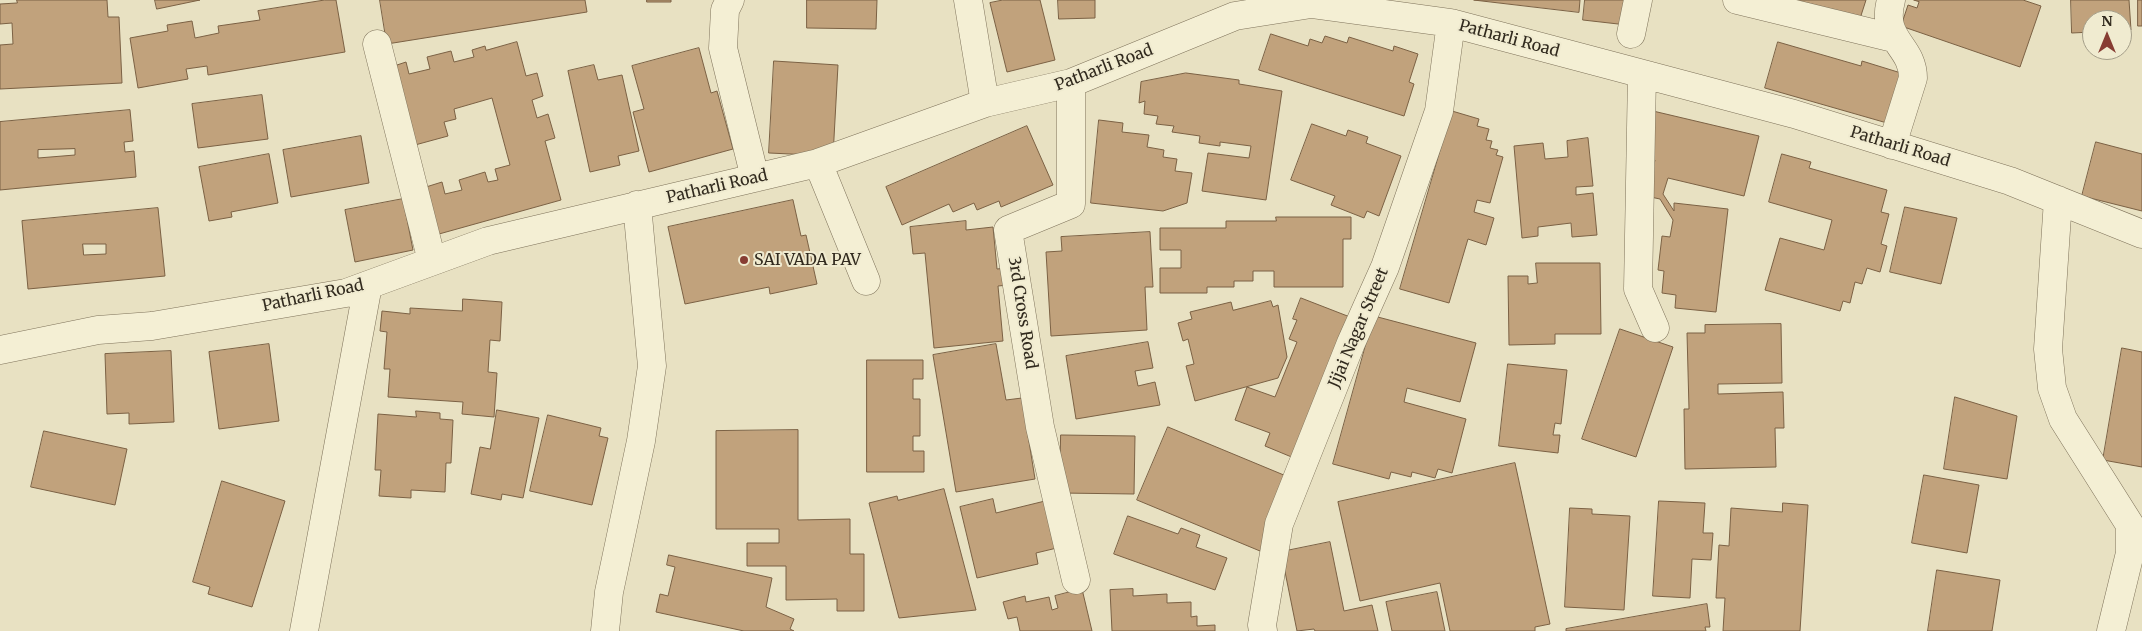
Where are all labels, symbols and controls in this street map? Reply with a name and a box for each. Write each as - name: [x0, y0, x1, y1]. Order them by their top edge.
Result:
- north arrow: [2082, 10, 2132, 60]
- text: N: [2101, 12, 2113, 30]
- street label: Patharli Road: [1457, 16, 1561, 62]
- street label: Patharli Road: [1052, 41, 1156, 95]
- street label: Patharli Road: [1848, 123, 1952, 171]
- street label: Patharli Road: [664, 166, 770, 208]
- place label: SAI VADA PAV: [754, 250, 861, 270]
- marker: SAI VADA PAV: [738, 254, 750, 266]
- street label: 3rd Cross Road: [1004, 255, 1040, 371]
- street label: Jijai Nagar Street: [1325, 265, 1393, 391]
- street label: Patharli Road: [260, 276, 366, 316]

